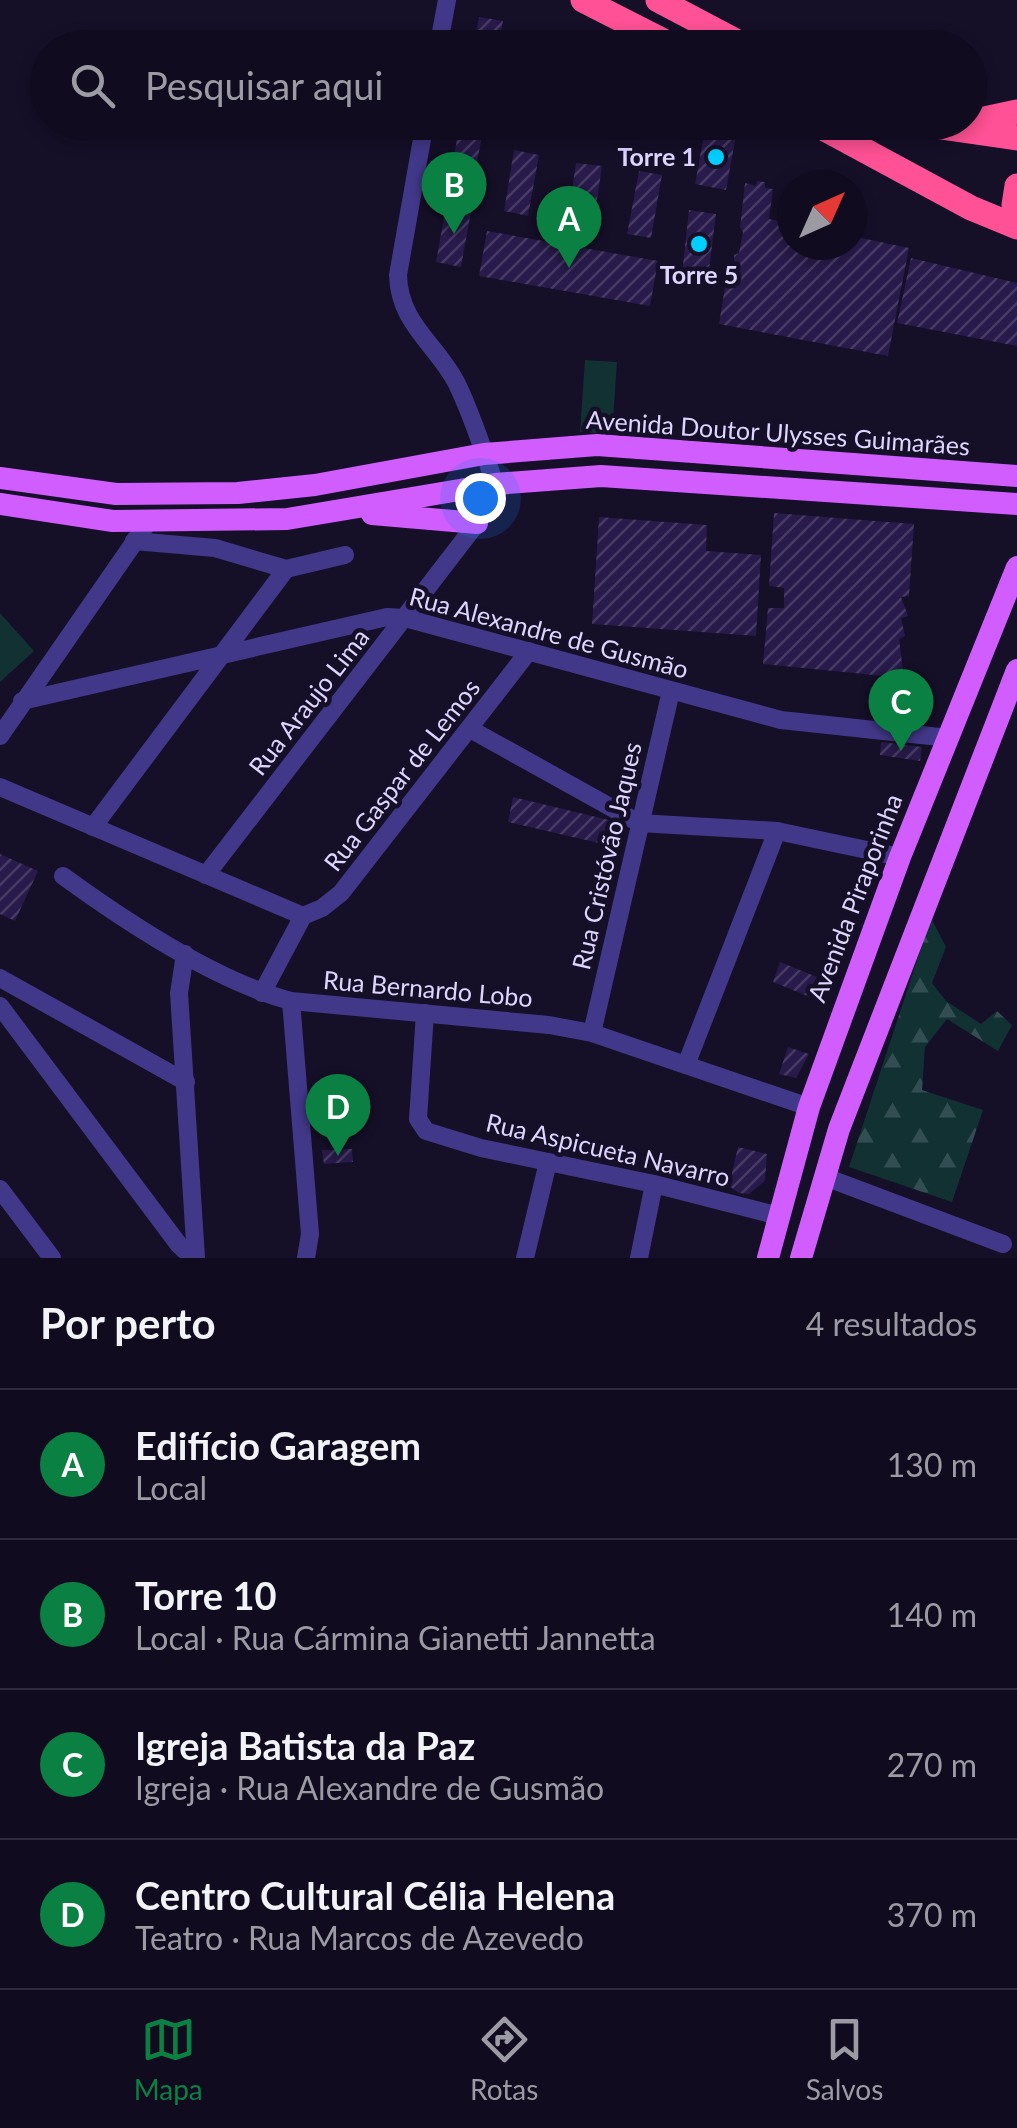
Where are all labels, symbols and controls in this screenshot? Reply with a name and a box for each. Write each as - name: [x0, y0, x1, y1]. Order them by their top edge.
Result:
- search box: [30, 30, 987, 140]
- icon: search: [65, 58, 120, 113]
- text: Pesquisar aqui: [145, 62, 384, 108]
- place label: Torre 1: [617, 141, 696, 171]
- marker: Torre 1: [705, 146, 727, 168]
- pin: B: [422, 152, 486, 234]
- north arrow: [777, 170, 867, 260]
- pin: A: [536, 186, 602, 268]
- marker: Torre 5: [688, 233, 710, 255]
- place label: Torre 5: [660, 259, 738, 289]
- street label: Avenida Doutor Ulysses Guimarães: [585, 404, 971, 460]
- your location: [455, 473, 506, 524]
- street label: Rua Alexandre de Gusmão: [407, 580, 692, 684]
- street label: Rua Araujo Lima: [242, 622, 375, 781]
- pin: C: [868, 668, 934, 751]
- street label: Rua Gaspar de Lemos: [317, 673, 485, 876]
- street label: Rua Cristóvão Jaques: [565, 739, 647, 972]
- street label: Avenida Piraporinha: [801, 789, 908, 1006]
- street label: Rua Bernardo Lobo: [322, 964, 534, 1012]
- pin: D: [306, 1074, 370, 1156]
- street label: Rua Aspicueta Navarro: [483, 1106, 733, 1192]
- text: Por perto: [40, 1298, 216, 1348]
- text: 4 resultados: [806, 1304, 977, 1343]
- text: Edifício Garagem: [135, 1422, 421, 1468]
- text: A: [61, 1445, 84, 1484]
- text: 130 m: [887, 1445, 977, 1484]
- text: Local: [135, 1468, 207, 1507]
- text: Torre 10: [135, 1572, 276, 1618]
- text: B: [62, 1595, 83, 1634]
- text: 140 m: [887, 1595, 977, 1634]
- text: Local · Rua Cármina Gianetti Jannetta: [135, 1618, 656, 1657]
- text: Igreja Batista da Paz: [135, 1722, 475, 1768]
- text: C: [62, 1745, 83, 1784]
- text: 270 m: [887, 1745, 977, 1784]
- text: Igreja · Rua Alexandre de Gusmão: [135, 1768, 604, 1807]
- text: Centro Cultural Célia Helena: [135, 1872, 615, 1918]
- text: D: [60, 1895, 85, 1934]
- text: 370 m: [887, 1895, 977, 1934]
- text: Teatro · Rua Marcos de Azevedo: [135, 1918, 584, 1957]
- tab: Mapa: [134, 2012, 203, 2106]
- tab: Rotas: [470, 2012, 538, 2106]
- tab: Salvos: [806, 2012, 883, 2106]

